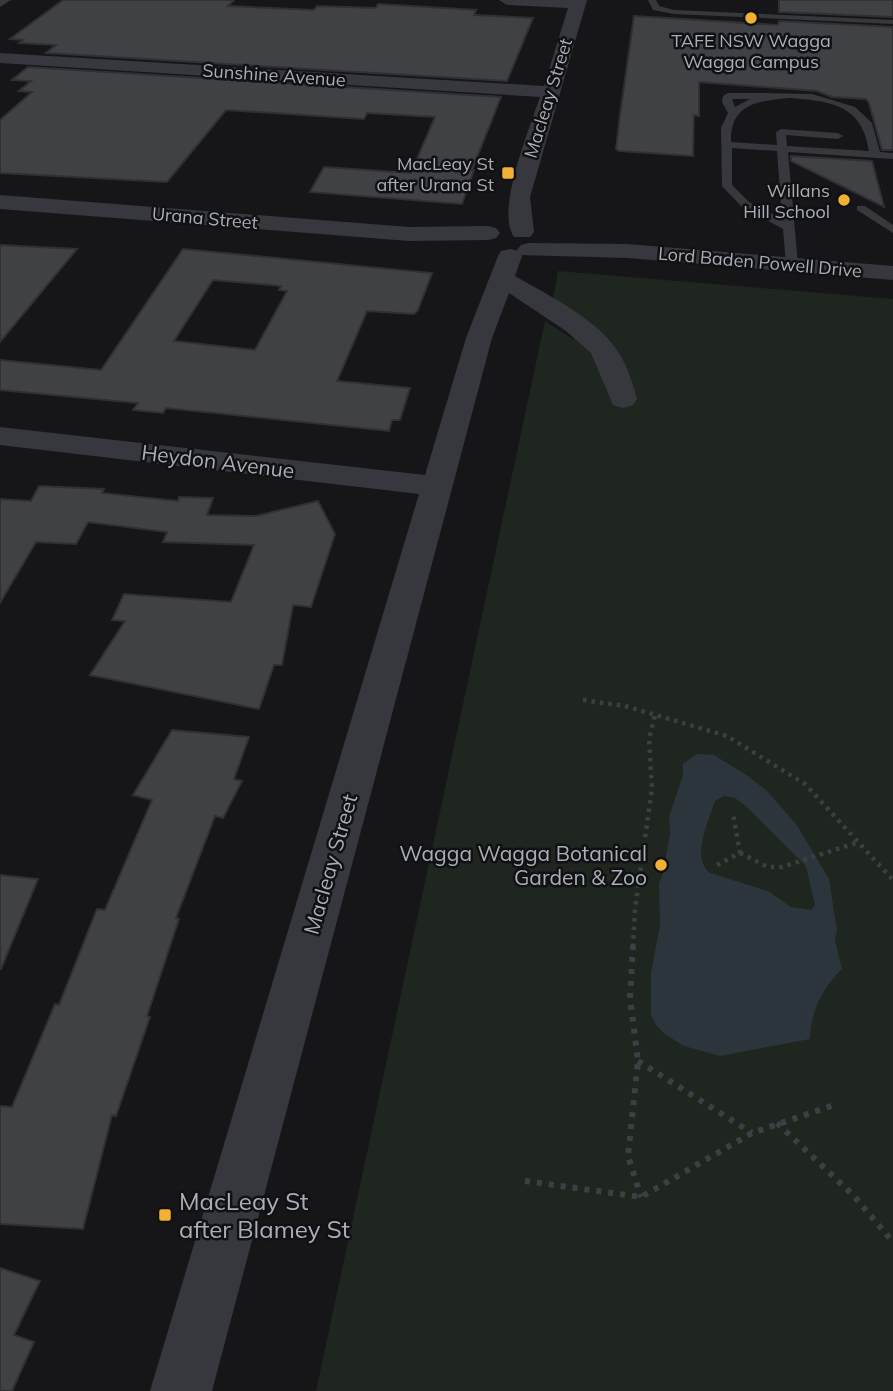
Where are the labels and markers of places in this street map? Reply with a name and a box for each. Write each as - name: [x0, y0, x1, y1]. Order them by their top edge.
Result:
- marker: TAFE NSW Wagga Wagga Campus: [743, 10, 759, 26]
- place label: TAFE NSW Wagga Wagga Campus: [671, 29, 831, 73]
- place label: MacLeay St after Urana St: [376, 152, 494, 196]
- marker: MacLeay St after Urana St: [500, 165, 516, 181]
- place label: Willans Hill School: [743, 179, 830, 223]
- marker: Willans Hill School: [836, 192, 852, 208]
- place label: Wagga Wagga Botanical Garden & Zoo: [399, 840, 647, 890]
- marker: Wagga Wagga Botanical Garden & Zoo: [653, 857, 669, 873]
- place label: MacLeay St after Blamey St: [179, 1186, 350, 1244]
- marker: MacLeay St after Blamey St: [157, 1207, 173, 1223]

